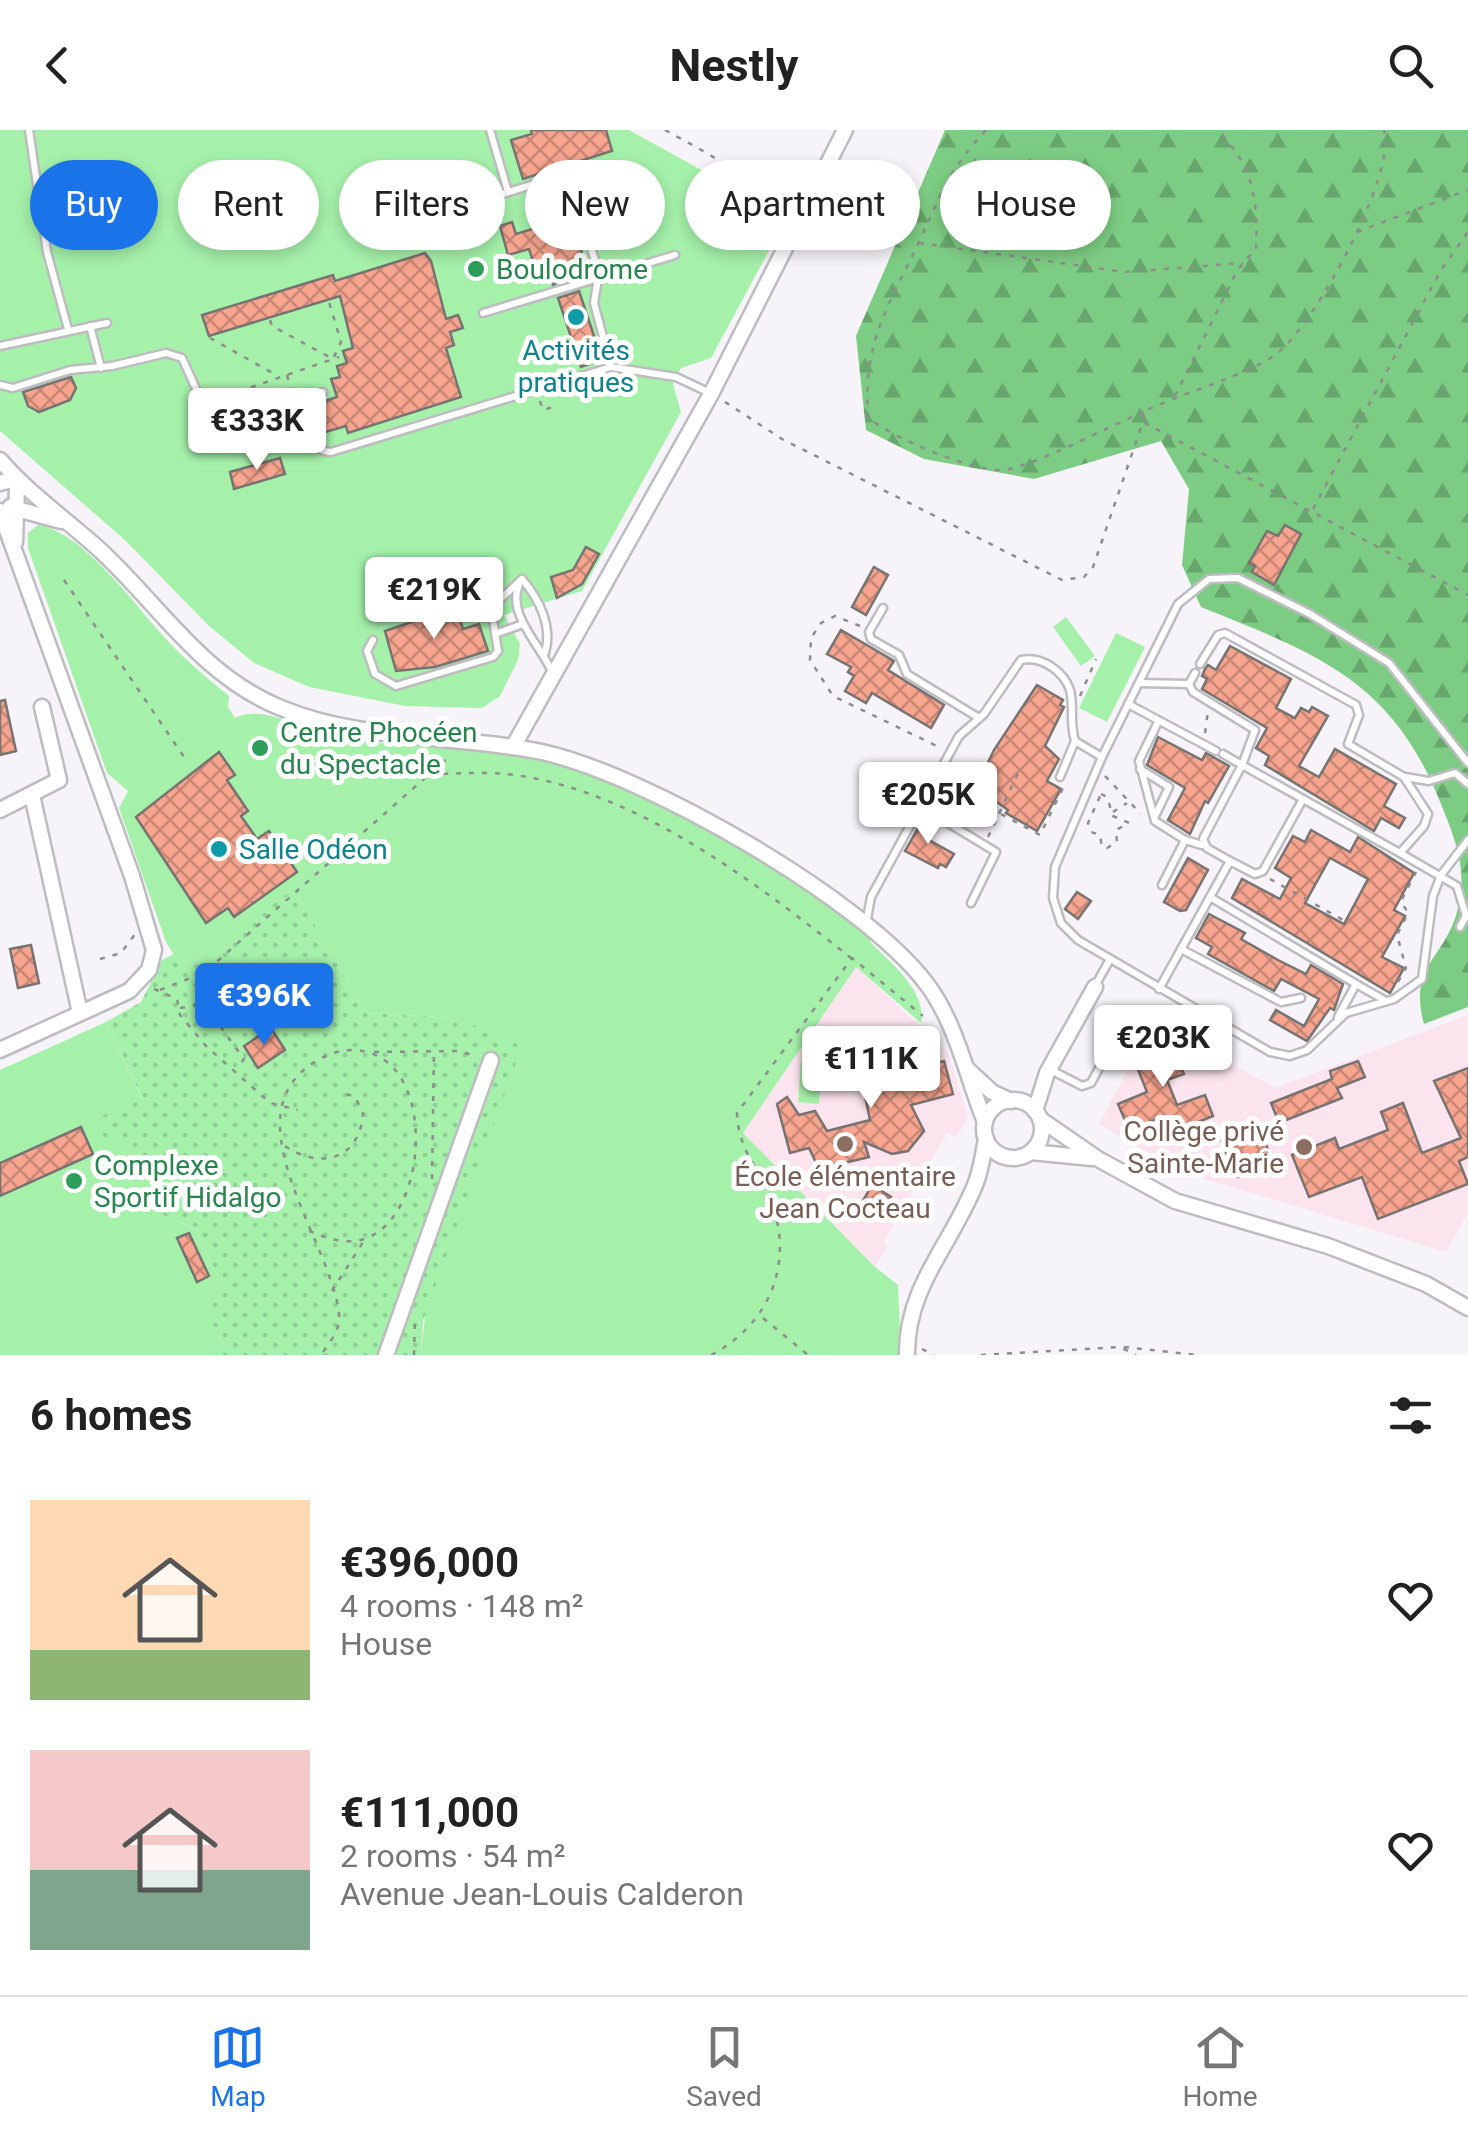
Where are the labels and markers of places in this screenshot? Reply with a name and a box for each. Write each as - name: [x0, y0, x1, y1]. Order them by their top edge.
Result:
- place label: Boulodrome: [496, 253, 648, 286]
- marker: Boulodrome: [465, 258, 487, 280]
- marker: Activités pratiques: [565, 306, 587, 328]
- place label: Activités pratiques: [518, 334, 634, 399]
- pin: €333K: [187, 388, 327, 473]
- pin: €219K: [364, 557, 504, 642]
- place label: Centre Phocéen du Spectacle: [280, 716, 478, 781]
- marker: Centre Phocéen du Spectacle: [249, 737, 271, 759]
- pin: €205K: [858, 762, 998, 847]
- place label: Salle Odéon: [239, 833, 388, 866]
- marker: Salle Odéon: [208, 838, 230, 860]
- pin: €396K: [194, 963, 334, 1048]
- pin: €203K: [1093, 1005, 1233, 1090]
- pin: €111K: [801, 1026, 941, 1111]
- place label: Collège privé Sainte-Marie: [1124, 1115, 1284, 1180]
- marker: École élémentaire Jean Cocteau: [834, 1133, 856, 1155]
- marker: Collège privé Sainte-Marie: [1293, 1136, 1315, 1158]
- place label: Complexe Sportif Hidalgo: [94, 1149, 281, 1214]
- place label: École élémentaire Jean Cocteau: [734, 1160, 956, 1225]
- marker: Complexe Sportif Hidalgo: [63, 1170, 85, 1192]

